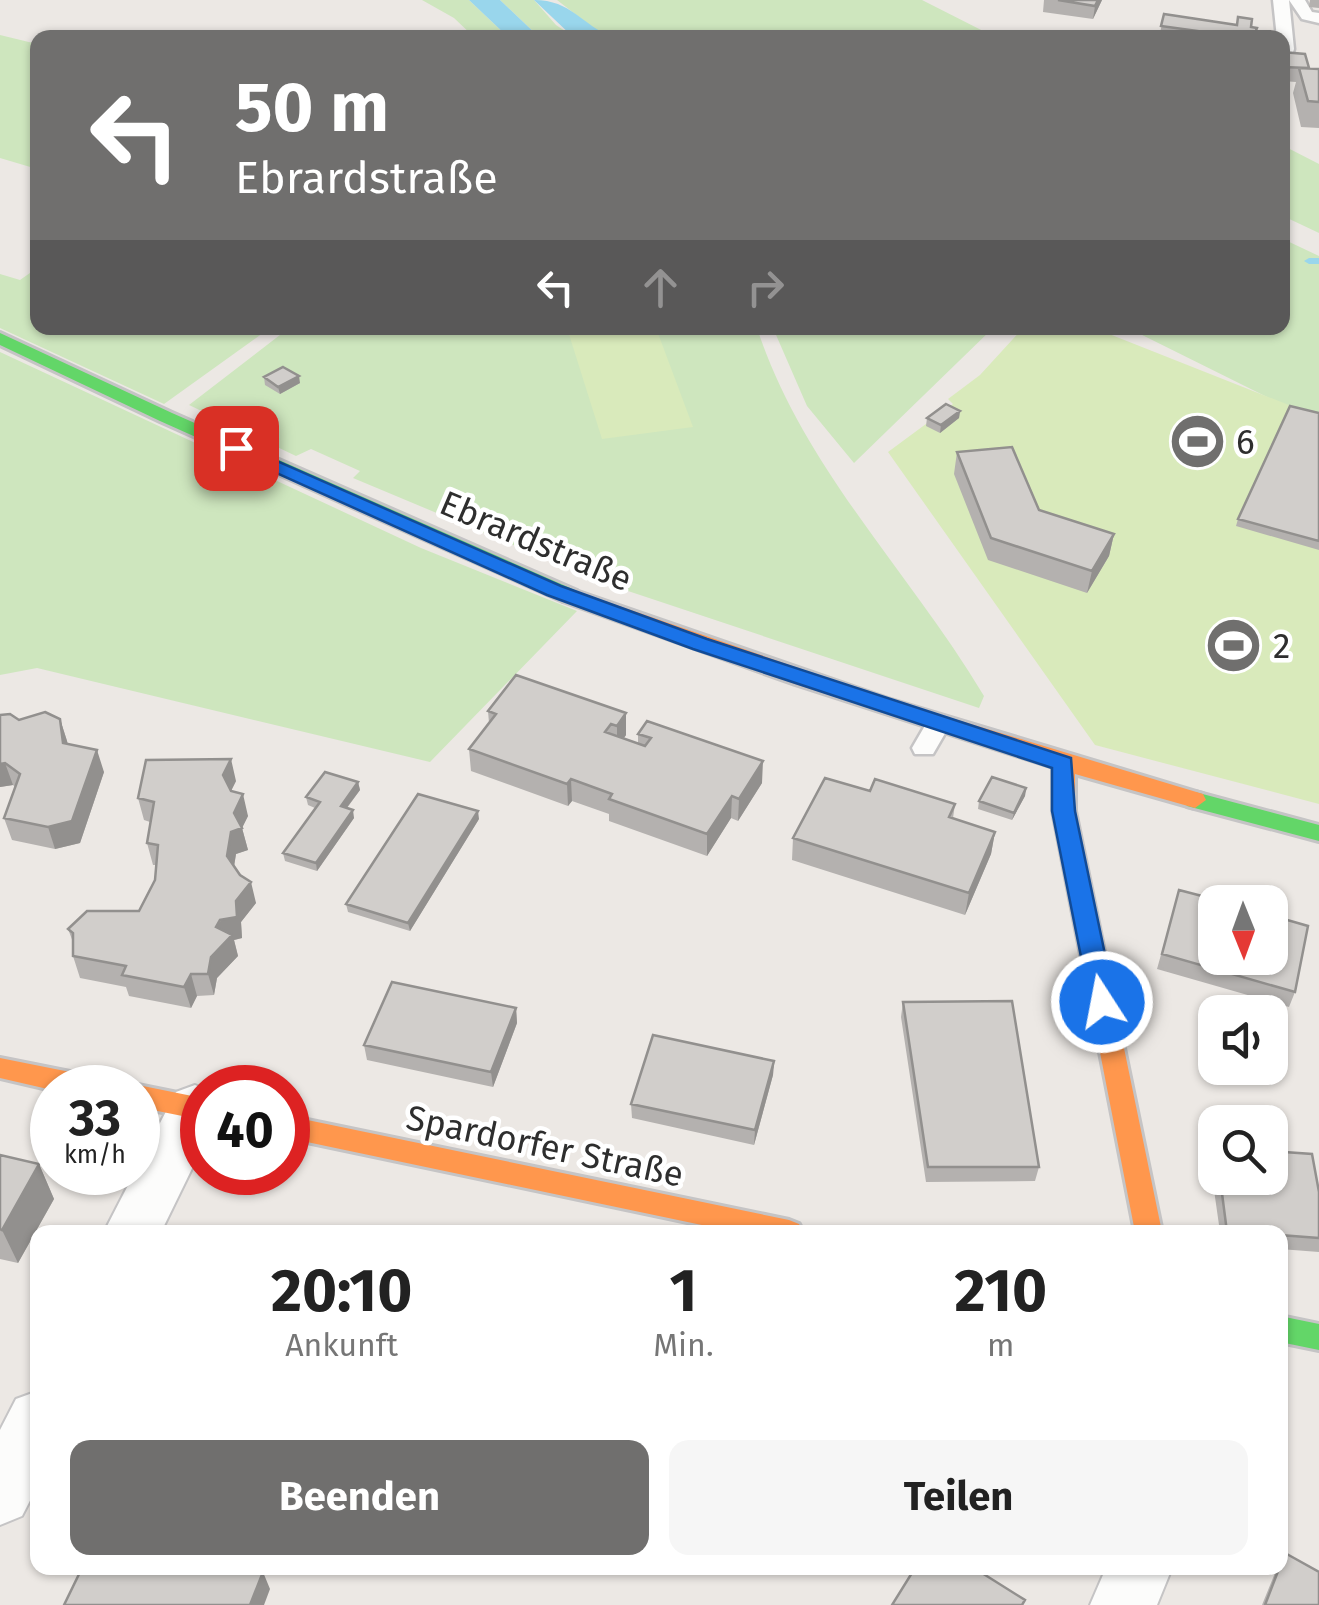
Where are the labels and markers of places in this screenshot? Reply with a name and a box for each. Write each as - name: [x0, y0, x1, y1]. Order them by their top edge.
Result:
- pin: [194, 406, 279, 491]
- sports icon: 6: [1167, 412, 1227, 472]
- place label: 6: [1236, 421, 1255, 463]
- sports icon: 2: [1204, 616, 1264, 676]
- place label: 2: [1273, 625, 1290, 667]

